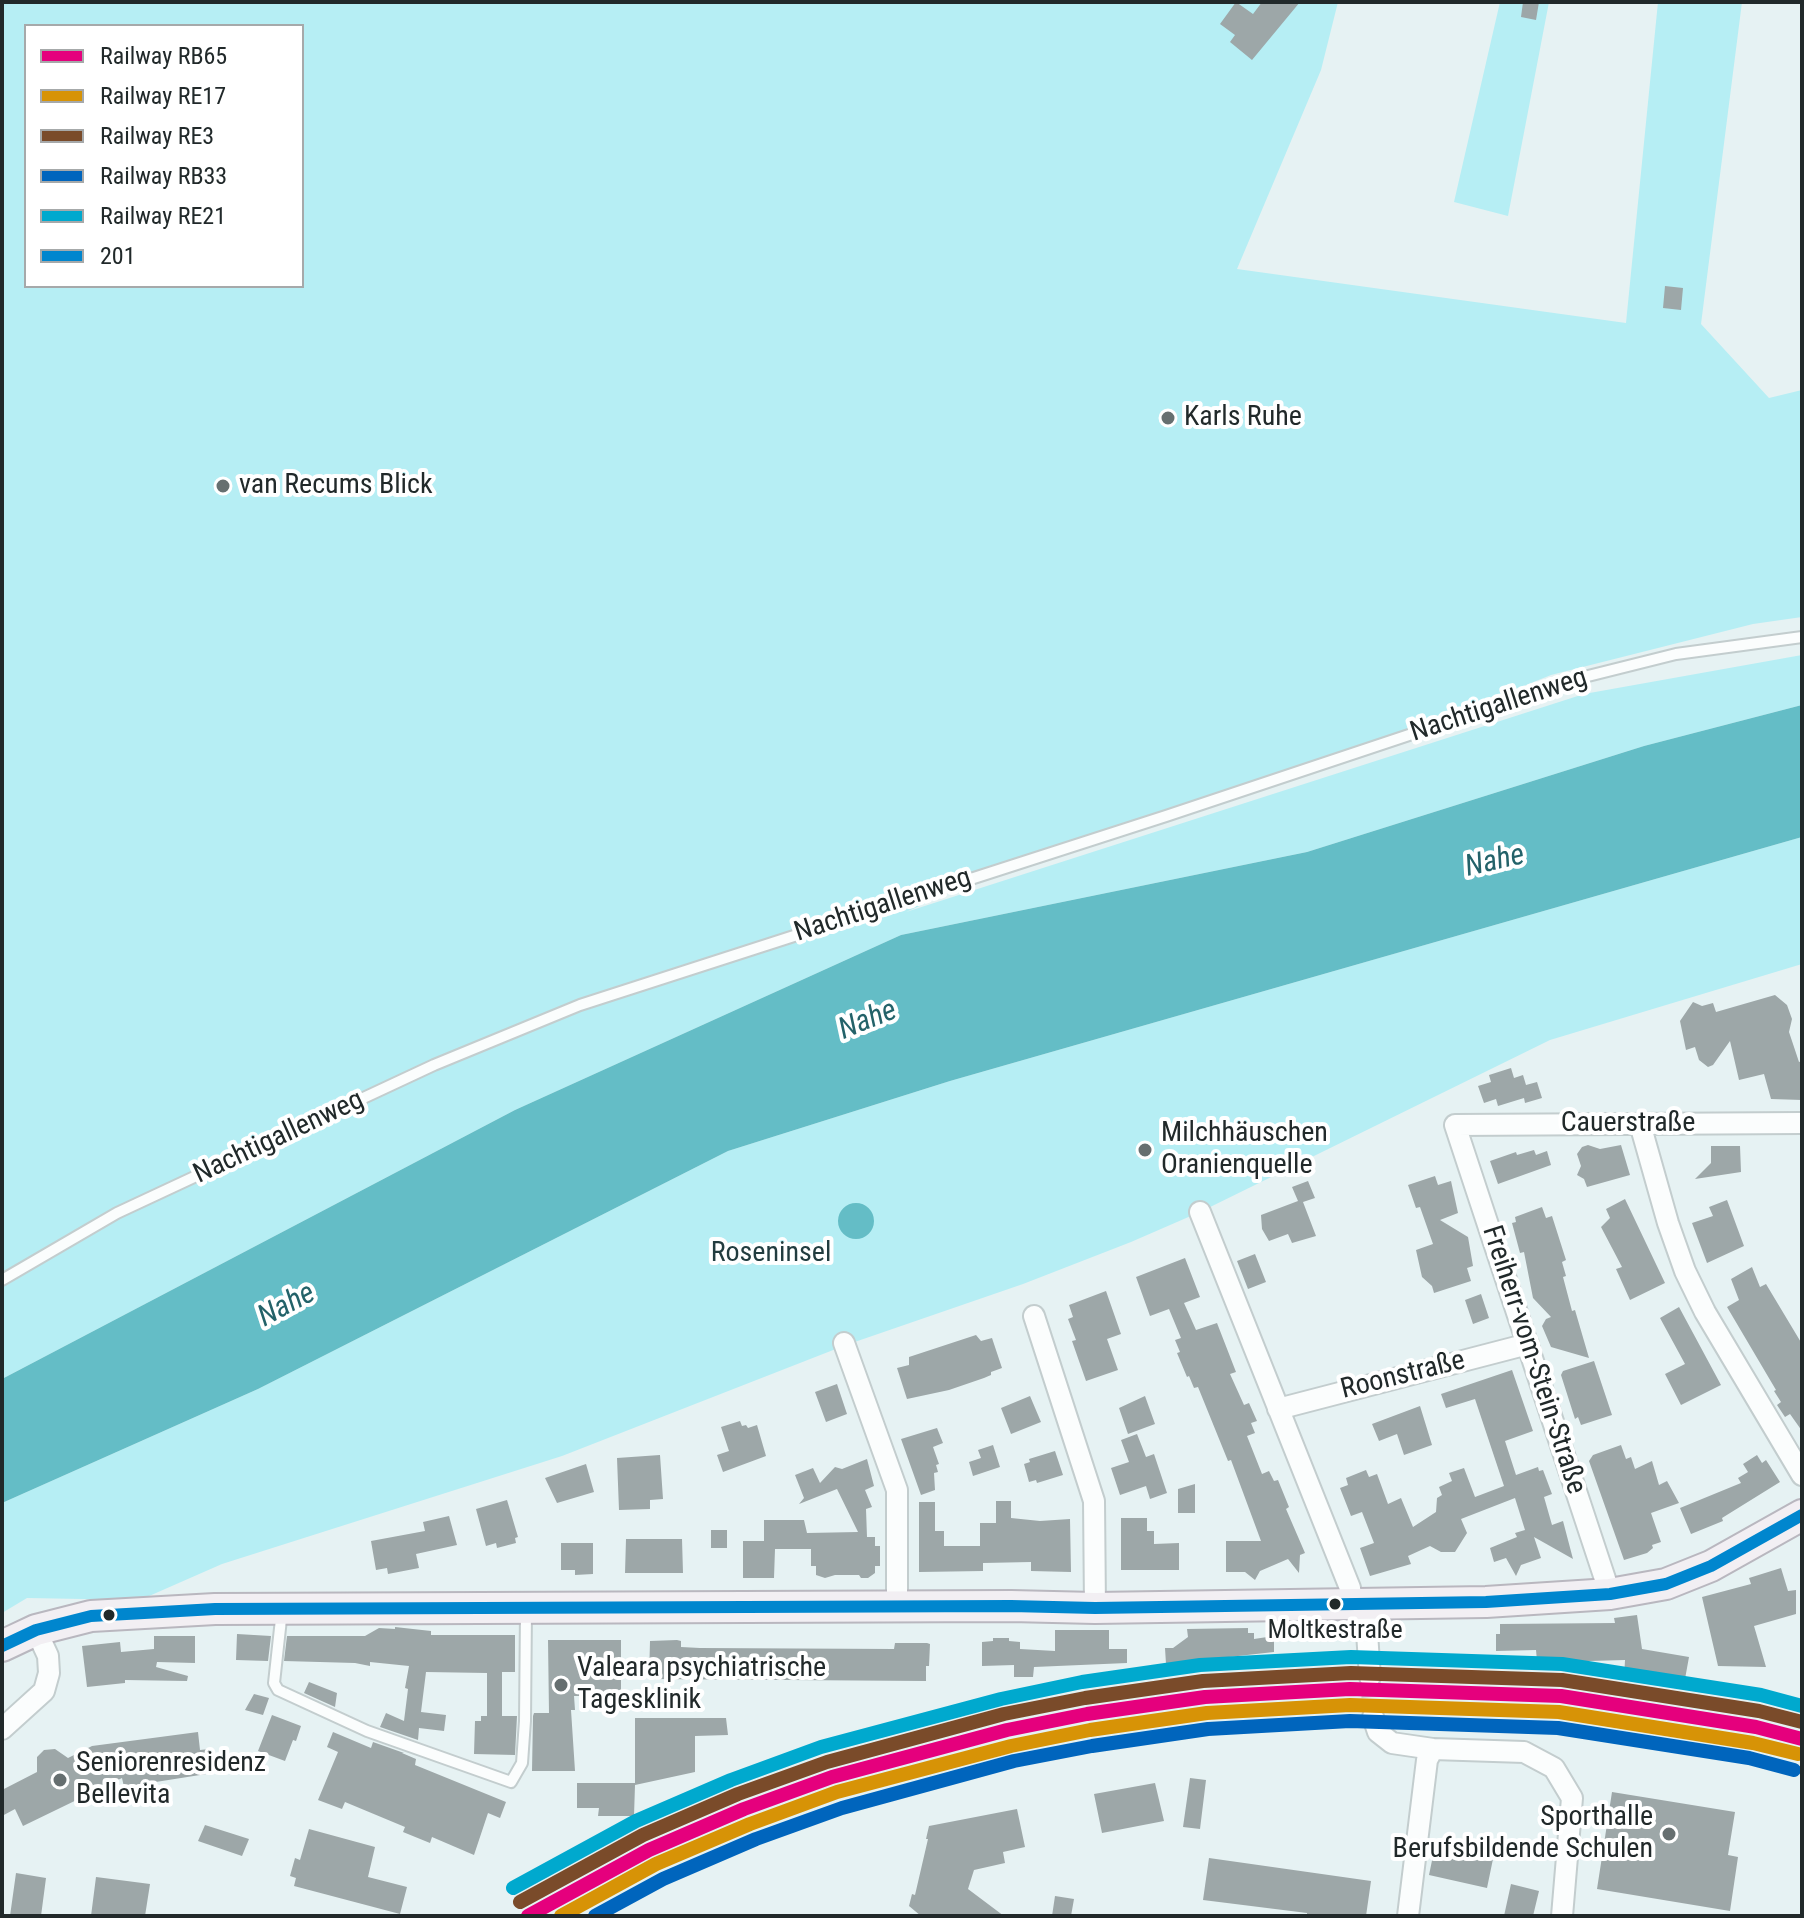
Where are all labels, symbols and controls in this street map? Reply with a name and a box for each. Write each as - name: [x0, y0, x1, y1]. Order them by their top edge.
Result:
- legend: [24, 24, 304, 288]
- text: Railway RB65: [100, 42, 227, 70]
- text: Railway RE17: [100, 82, 226, 110]
- text: Railway RE3: [100, 122, 214, 150]
- text: Railway RB33: [100, 162, 227, 190]
- text: Railway RE21: [100, 202, 226, 230]
- text: 201: [100, 242, 136, 270]
- place label: Karls Ruhe: [1184, 401, 1302, 435]
- marker: Karls Ruhe: [1159, 409, 1177, 427]
- place label: van Recums Blick: [239, 469, 433, 503]
- marker: van Recums Blick: [214, 477, 232, 495]
- street label: Nachtigallenweg: [1406, 662, 1592, 750]
- water label: Nahe: [1462, 838, 1528, 886]
- street label: Nachtigallenweg: [790, 862, 976, 950]
- water label: Nahe: [834, 993, 902, 1049]
- street label: Nachtigallenweg: [189, 1084, 369, 1192]
- street label: Cauerstraße: [1561, 1107, 1695, 1141]
- place label: Milchhäuschen Oranienquelle: [1161, 1117, 1328, 1183]
- marker: Milchhäuschen Oranienquelle: [1136, 1141, 1154, 1159]
- street label: Freiherr-vom-Stein-Straße: [1474, 1222, 1592, 1498]
- park label: Roseninsel: [711, 1237, 831, 1271]
- water label: Nahe: [252, 1276, 322, 1336]
- street label: Roonstraße: [1337, 1344, 1469, 1408]
- marker: Moltkestraße: [1327, 1596, 1343, 1612]
- unlabelled marker: [101, 1607, 117, 1623]
- place label: Moltkestraße: [1267, 1615, 1403, 1647]
- place label: Valeara psychiatrische Tagesklinik: [577, 1652, 826, 1718]
- marker: Valeara psychiatrische Tagesklinik: [552, 1676, 570, 1694]
- place label: Seniorenresidenz Bellevita: [76, 1747, 266, 1813]
- marker: Seniorenresidenz Bellevita: [51, 1771, 69, 1789]
- place label: Sporthalle Berufsbildende Schulen: [1393, 1801, 1653, 1867]
- marker: Sporthalle Berufsbildende Schulen: [1660, 1825, 1678, 1843]

